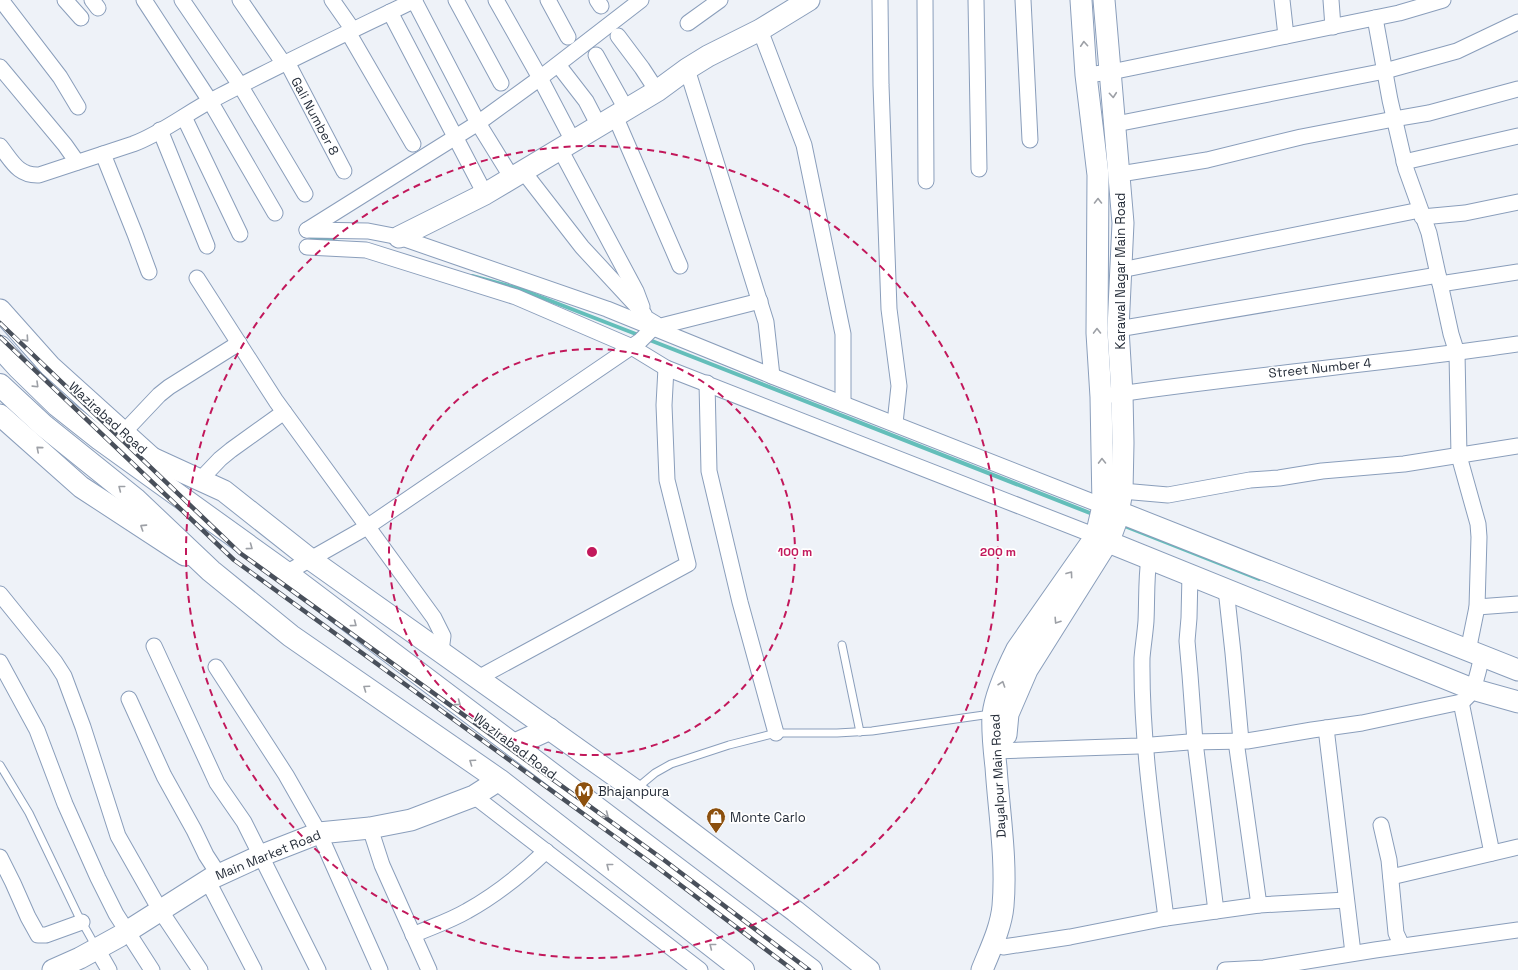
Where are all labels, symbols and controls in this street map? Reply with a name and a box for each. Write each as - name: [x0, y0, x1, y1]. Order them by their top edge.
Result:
- one-way arrow: [1080, 41, 1089, 47]
- street label: Gali Number 8: [287, 74, 343, 158]
- one-way arrow: [1109, 92, 1118, 98]
- street label: Karawal Nagar Main Road: [1112, 193, 1129, 349]
- one-way arrow: [1093, 198, 1102, 204]
- one-way arrow: [1093, 328, 1101, 334]
- one-way arrow: [21, 335, 28, 342]
- street label: Street Number 4: [1268, 354, 1372, 382]
- street label: Wazirabad Road: [65, 378, 151, 458]
- one-way arrow: [32, 380, 39, 387]
- one-way arrow: [36, 447, 44, 454]
- one-way arrow: [1098, 458, 1106, 464]
- one-way arrow: [118, 486, 125, 493]
- one-way arrow: [140, 524, 147, 532]
- one-way arrow: [246, 542, 253, 549]
- text: 100 m: [778, 544, 812, 560]
- text: 200 m: [980, 544, 1016, 560]
- centre of rings: [585, 545, 599, 559]
- one-way arrow: [1065, 572, 1072, 579]
- one-way arrow: [1055, 617, 1062, 624]
- one-way arrow: [350, 620, 357, 627]
- one-way arrow: [997, 681, 1005, 688]
- one-way arrow: [363, 685, 370, 693]
- one-way arrow: [454, 698, 461, 705]
- street label: Wazirabad Road: [470, 709, 560, 783]
- street label: Dayalpur Main Road: [986, 714, 1010, 838]
- one-way arrow: [470, 760, 477, 767]
- metro station icon: Bhajanpura: [573, 780, 595, 808]
- place label: Bhajanpura: [598, 783, 670, 800]
- shop icon: Monte Carlo: [705, 806, 727, 834]
- place label: Monte Carlo: [730, 809, 806, 826]
- one-way arrow: [602, 810, 609, 817]
- street label: Main Market Road: [213, 826, 323, 884]
- one-way arrow: [607, 864, 614, 871]
- one-way arrow: [709, 944, 716, 951]

